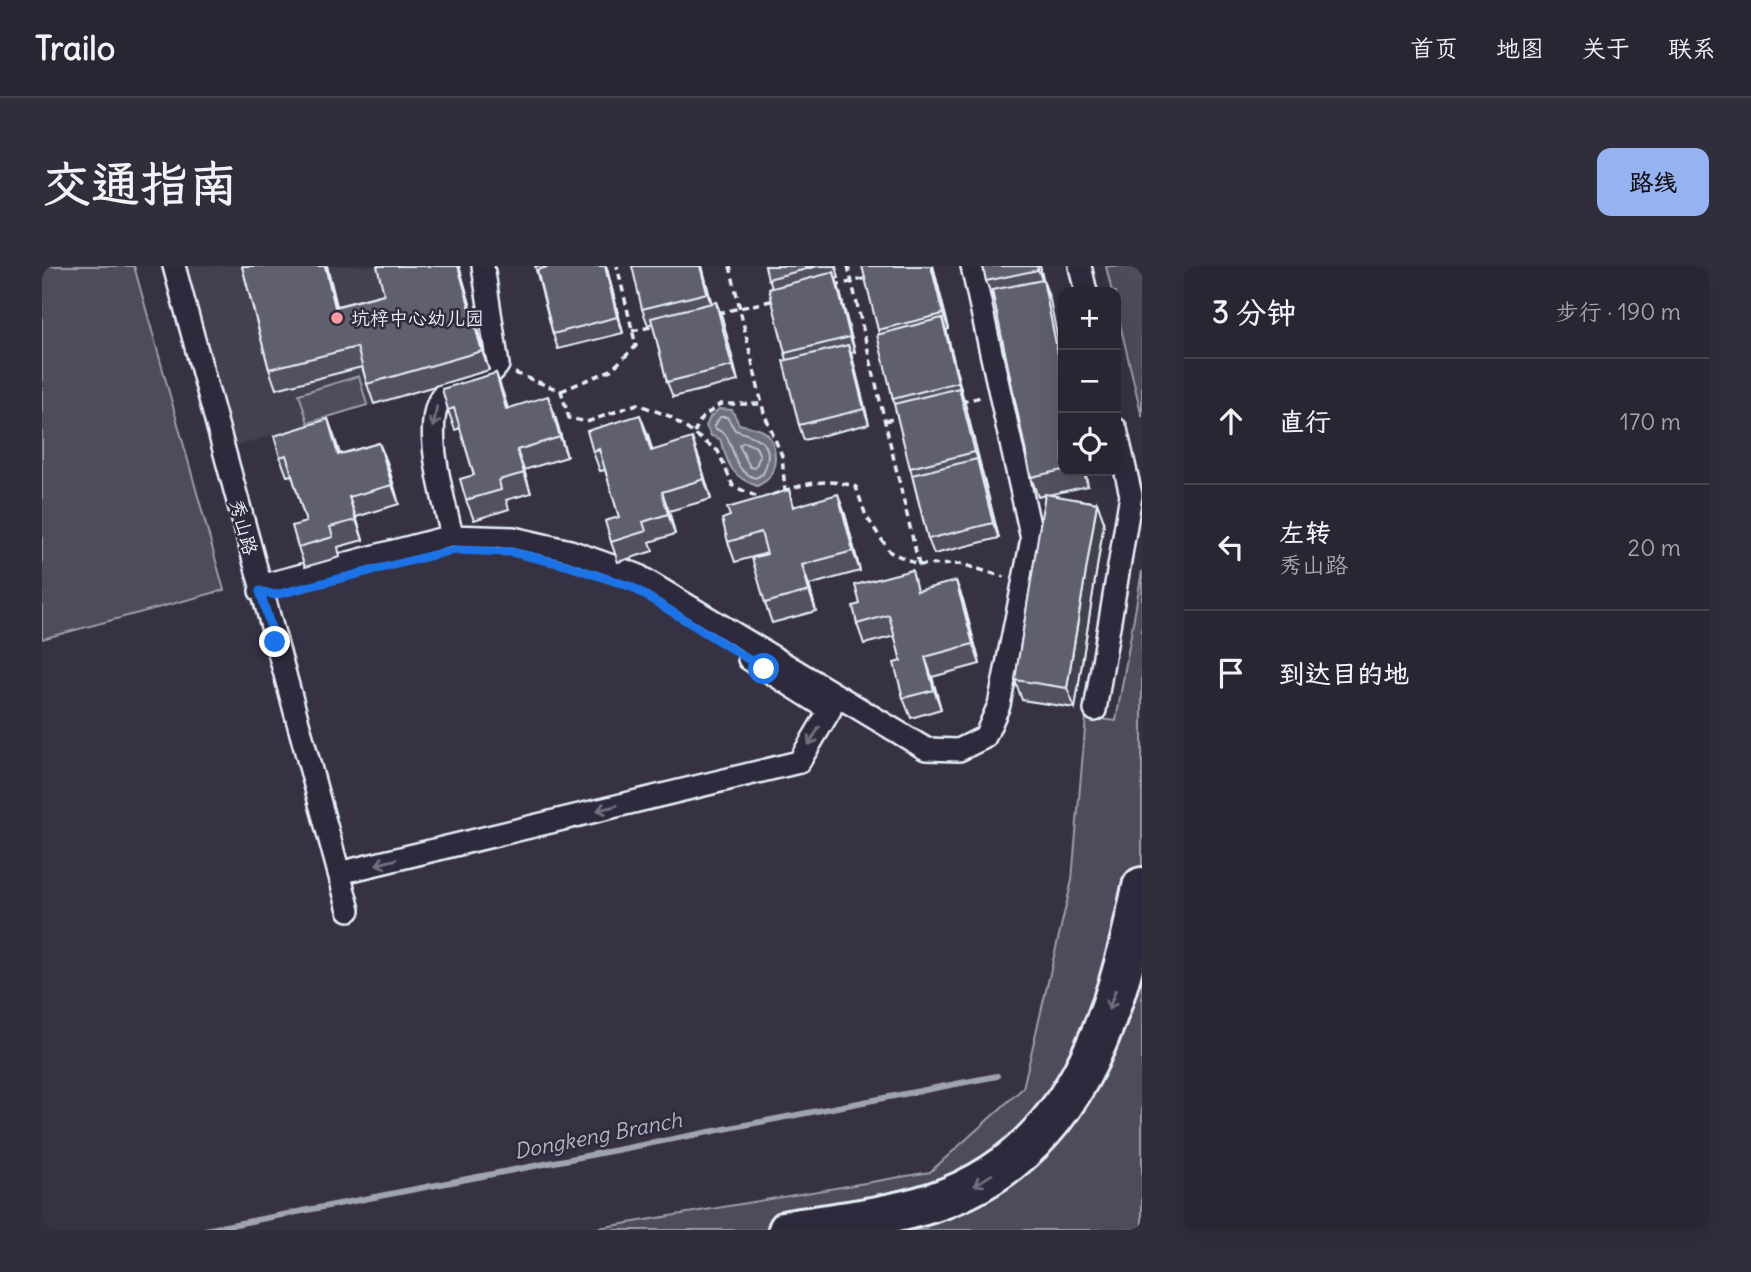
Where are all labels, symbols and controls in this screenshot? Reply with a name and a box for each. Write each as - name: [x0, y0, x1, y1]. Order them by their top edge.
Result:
- text: Trailo: [35, 27, 115, 69]
- text: 首页: [1410, 33, 1458, 63]
- text: 地图: [1496, 33, 1544, 63]
- text: 关于: [1582, 33, 1630, 63]
- text: 联系: [1668, 33, 1716, 63]
- button: 路线: [1597, 148, 1709, 216]
- text: 交通指南: [42, 153, 238, 214]
- map controls: [1058, 287, 1121, 476]
- button: +: [1058, 287, 1121, 350]
- text: 3 分钟: [1212, 293, 1296, 331]
- text: 步行 · 190 m: [1556, 297, 1681, 326]
- place label: 坑梓中心幼儿园: [351, 306, 484, 330]
- marker: 坑梓中心幼儿园: [329, 310, 345, 326]
- button: −: [1058, 350, 1121, 413]
- icon: ahead: [1212, 402, 1250, 440]
- one-way arrow: [428, 405, 441, 428]
- text: 直行: [1279, 405, 1331, 438]
- text: 170 m: [1620, 407, 1681, 436]
- button: locate: [1058, 413, 1121, 476]
- street label: 秀山路: [225, 496, 263, 558]
- text: 左转: [1279, 516, 1331, 549]
- icon: left: [1212, 528, 1250, 566]
- text: 20 m: [1628, 533, 1681, 562]
- text: 秀山路: [1279, 550, 1348, 579]
- route end: [259, 626, 290, 657]
- route start: [748, 653, 779, 684]
- icon: arrive: [1212, 654, 1250, 692]
- text: 到达目的地: [1279, 657, 1409, 690]
- one-way arrow: [807, 726, 821, 746]
- one-way arrow: [596, 802, 619, 815]
- one-way arrow: [375, 856, 397, 869]
- one-way arrow: [1105, 989, 1117, 1011]
- water label: Dongkeng Branch: [512, 1106, 685, 1165]
- one-way arrow: [973, 1173, 993, 1187]

